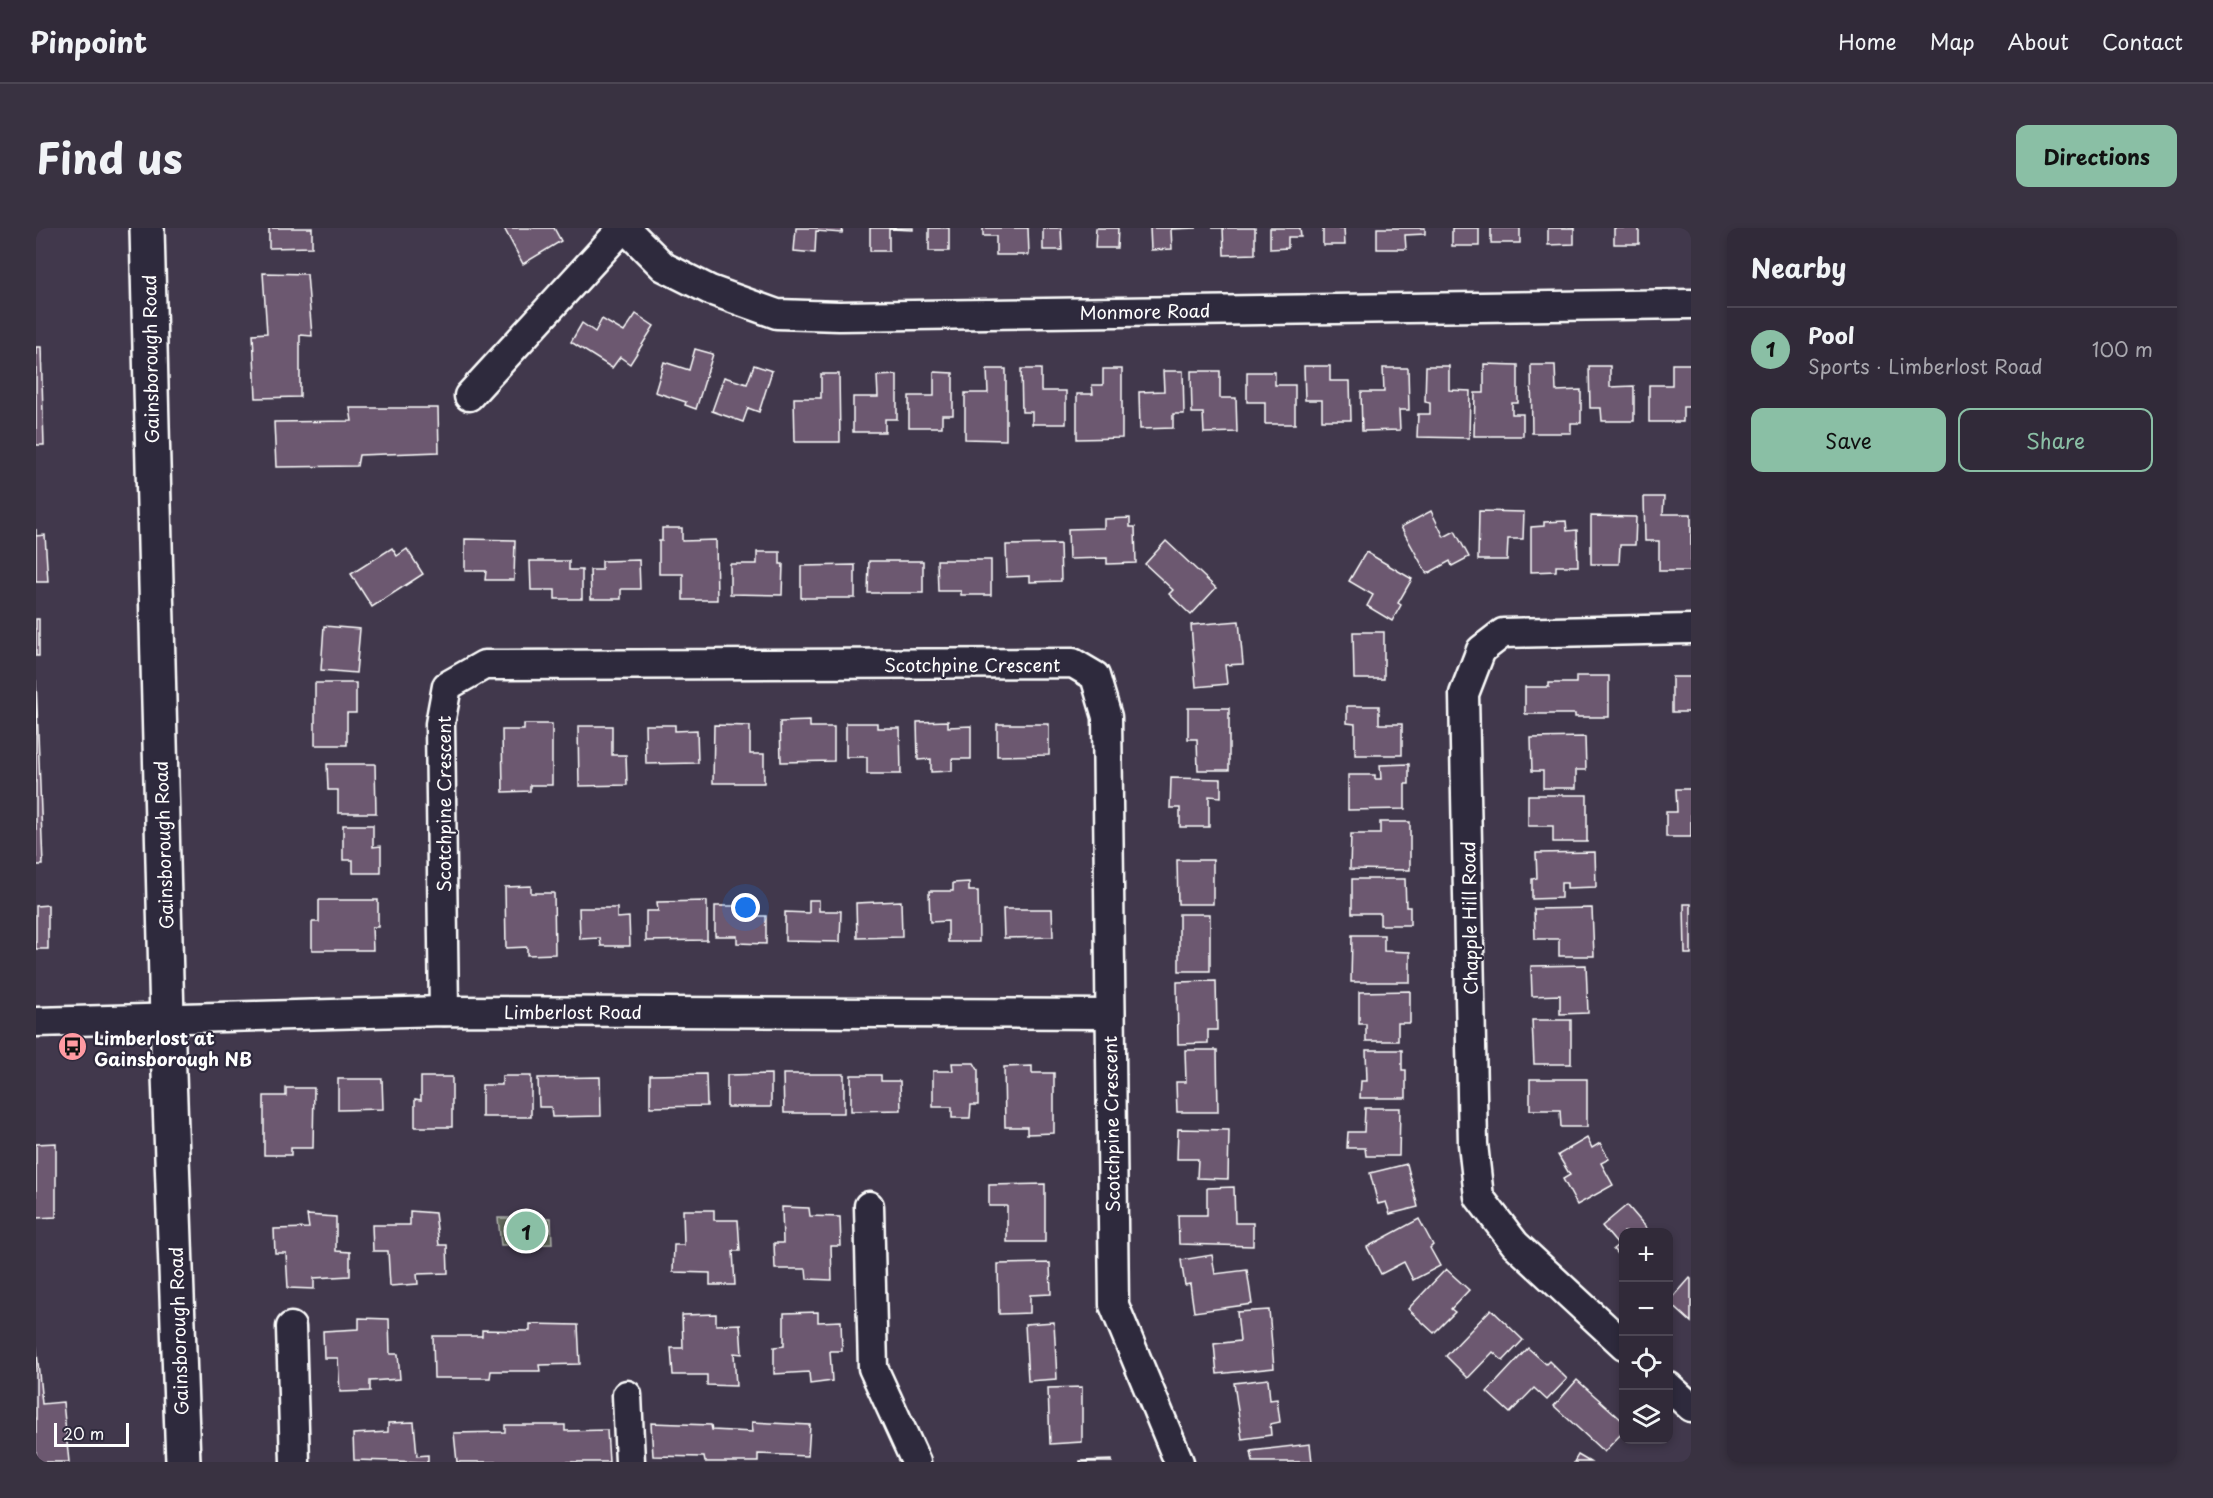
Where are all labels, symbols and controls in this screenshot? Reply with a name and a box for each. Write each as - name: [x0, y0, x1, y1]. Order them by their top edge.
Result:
- text: Pinpoint: [30, 20, 147, 63]
- text: Home: [1838, 25, 1897, 57]
- text: Map: [1930, 25, 1975, 57]
- text: About: [2008, 25, 2069, 57]
- text: Contact: [2102, 25, 2183, 57]
- text: Find us: [36, 125, 183, 188]
- button: Directions: [2016, 125, 2177, 187]
- text: Nearby: [1751, 248, 1846, 287]
- street label: Gainsborough Road: [135, 274, 165, 444]
- street label: Monmore Road: [1079, 296, 1211, 326]
- text: Pool: [1808, 318, 1854, 351]
- text: 1: [1766, 334, 1775, 364]
- text: 100 m: [2092, 334, 2153, 364]
- text: Sports · Limberlost Road: [1808, 351, 2043, 381]
- button: Save: [1751, 408, 1946, 472]
- button: Share: [1958, 408, 2153, 472]
- street label: Scotchpine Crescent: [884, 651, 1060, 678]
- street label: Scotchpine Crescent: [430, 716, 457, 892]
- street label: Gainsborough Road: [147, 760, 179, 930]
- street label: Chapple Hill Road: [1454, 841, 1484, 995]
- your location: [731, 893, 760, 922]
- street label: Limberlost Road: [504, 998, 642, 1025]
- place label: Limberlost at Gainsborough NB: [94, 1024, 252, 1072]
- bus stop icon: Limberlost at Gainsborough NB: [57, 1031, 89, 1063]
- street label: Scotchpine Crescent: [1096, 1035, 1126, 1213]
- pin: 1: [506, 1208, 546, 1254]
- map controls: [1619, 1228, 1673, 1444]
- button: +: [1619, 1228, 1673, 1282]
- street label: Gainsborough Road: [162, 1246, 194, 1416]
- button: −: [1619, 1282, 1673, 1336]
- button: locate: [1619, 1336, 1673, 1390]
- button: layers: [1619, 1390, 1673, 1444]
- scale bar: [54, 1420, 129, 1448]
- text: 20 m: [63, 1421, 104, 1445]

